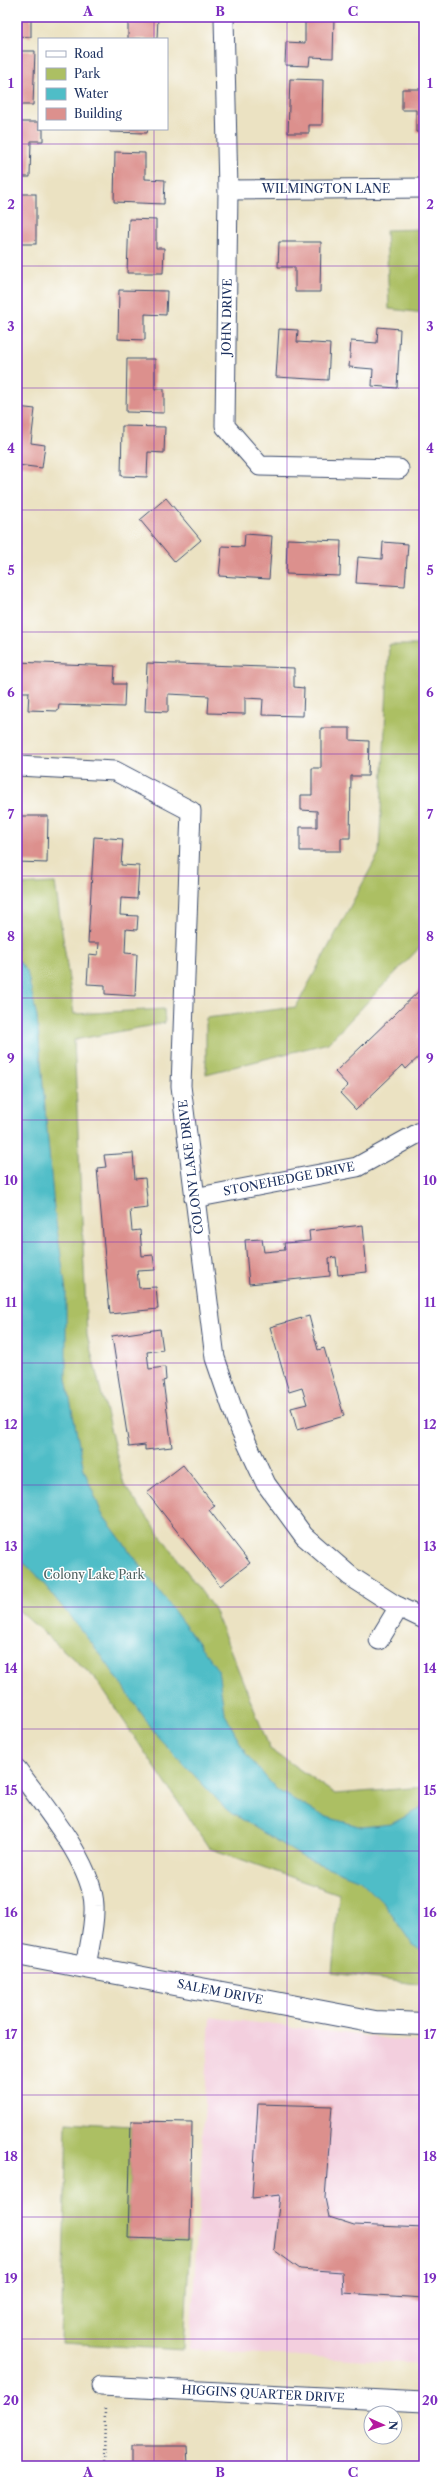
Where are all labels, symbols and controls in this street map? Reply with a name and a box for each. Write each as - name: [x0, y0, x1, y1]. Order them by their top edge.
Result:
- text: A: [82, 3, 94, 19]
- text: B: [215, 3, 225, 19]
- text: C: [348, 3, 358, 19]
- legend: [38, 38, 168, 130]
- text: Road: [74, 46, 104, 61]
- text: Park: [74, 66, 101, 81]
- text: 1: [8, 75, 14, 91]
- text: 1: [427, 75, 433, 91]
- text: Water: [73, 86, 108, 101]
- text: Building: [74, 106, 122, 121]
- street label: WILMINGTON LANE: [261, 181, 390, 196]
- text: 2: [7, 196, 15, 212]
- text: 2: [426, 196, 434, 212]
- street label: JOHN DRIVE: [218, 278, 235, 358]
- text: 3: [7, 318, 15, 334]
- text: 3: [426, 318, 434, 334]
- text: 4: [7, 440, 15, 456]
- text: 4: [426, 440, 434, 456]
- text: 5: [7, 562, 15, 578]
- text: 5: [426, 562, 434, 578]
- text: 6: [7, 684, 15, 700]
- text: 6: [426, 684, 434, 700]
- text: 7: [8, 806, 15, 822]
- text: 7: [427, 806, 434, 822]
- text: 8: [7, 928, 15, 944]
- text: 8: [426, 928, 434, 944]
- text: 9: [7, 1050, 15, 1066]
- text: 9: [426, 1050, 434, 1066]
- street label: COLONY LAKE DRIVE: [175, 1099, 206, 1235]
- street label: STONEHEDGE DRIVE: [222, 1158, 356, 1199]
- text: 10: [4, 1172, 18, 1188]
- text: 10: [423, 1172, 437, 1188]
- text: 11: [5, 1294, 17, 1310]
- text: 11: [424, 1294, 436, 1310]
- text: 12: [4, 1416, 18, 1432]
- text: 12: [423, 1416, 437, 1432]
- text: 13: [4, 1538, 18, 1554]
- text: 13: [423, 1538, 437, 1554]
- park label: Colony Lake Park: [44, 1567, 146, 1582]
- text: 14: [4, 1660, 18, 1676]
- text: 14: [423, 1660, 437, 1676]
- text: 15: [4, 1782, 18, 1798]
- text: 15: [423, 1782, 437, 1798]
- text: 16: [4, 1904, 18, 1920]
- text: 16: [423, 1904, 437, 1920]
- street label: SALEM DRIVE: [176, 1976, 264, 2007]
- text: 17: [5, 2026, 18, 2042]
- text: 17: [424, 2026, 437, 2042]
- text: 18: [4, 2148, 18, 2164]
- text: 18: [423, 2148, 437, 2164]
- text: 19: [4, 2270, 18, 2286]
- text: 19: [423, 2270, 437, 2286]
- street label: HIGGINS QUARTER DRIVE: [181, 2382, 345, 2405]
- text: 20: [3, 2392, 19, 2408]
- text: 20: [422, 2392, 438, 2408]
- north arrow: [363, 2405, 403, 2445]
- text: N: [386, 2420, 400, 2431]
- text: A: [82, 2464, 94, 2480]
- text: B: [215, 2464, 225, 2480]
- text: C: [348, 2464, 358, 2480]

